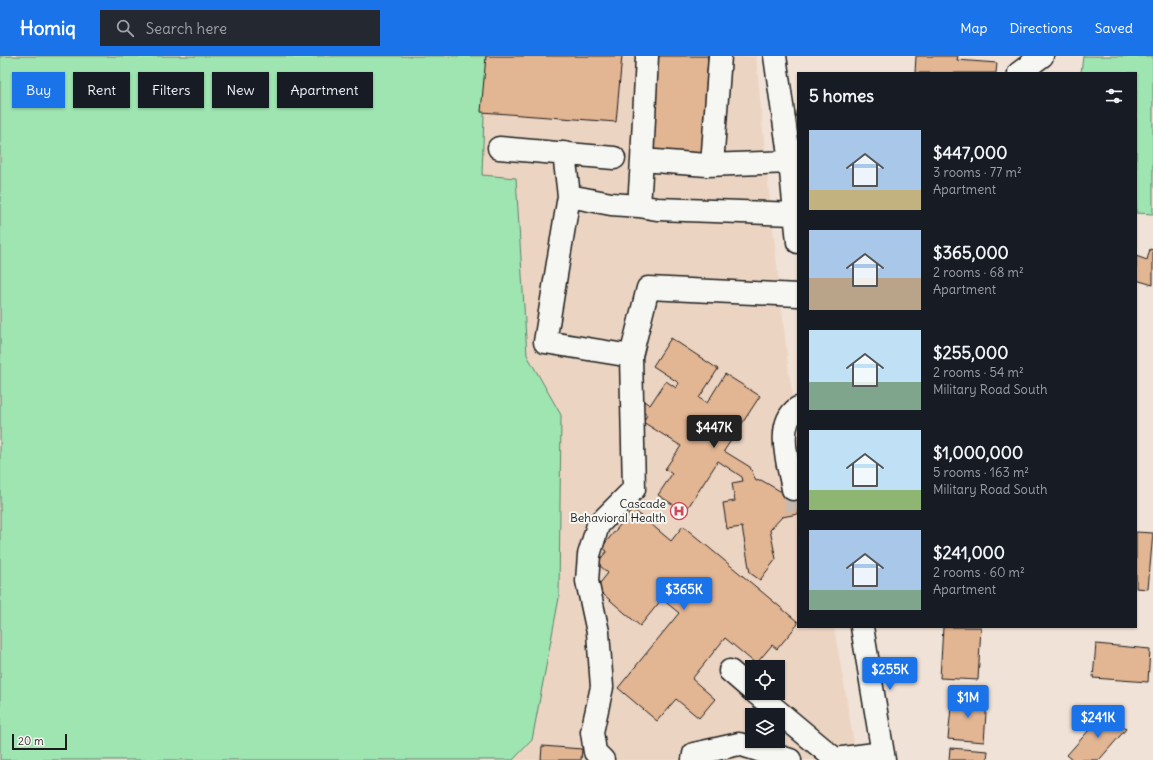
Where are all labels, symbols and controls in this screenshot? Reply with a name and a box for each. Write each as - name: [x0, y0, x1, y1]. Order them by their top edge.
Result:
- search box: [100, 10, 380, 46]
- text: Homiq: [20, 16, 76, 40]
- icon: search: [114, 17, 136, 39]
- text: Search here: [146, 19, 227, 38]
- text: Map: [960, 19, 987, 37]
- text: Directions: [1009, 19, 1073, 37]
- text: Saved: [1095, 19, 1133, 37]
- chip: Buy: [12, 72, 65, 108]
- chip: Rent: [73, 72, 130, 108]
- chip: Filters: [138, 72, 204, 108]
- chip: New: [212, 72, 269, 108]
- chip: Apartment: [277, 72, 373, 108]
- text: 5 homes: [809, 85, 874, 107]
- icon: filters: [1103, 85, 1125, 107]
- text: $447,000: [933, 142, 1007, 164]
- icon: home: [841, 146, 889, 194]
- text: 3 rooms · 77 m²: [933, 164, 1022, 181]
- text: Apartment: [933, 181, 996, 198]
- text: $365,000: [933, 242, 1009, 264]
- icon: home: [841, 246, 889, 294]
- text: 2 rooms · 68 m²: [933, 264, 1024, 281]
- text: Apartment: [933, 281, 996, 298]
- text: $255,000: [933, 342, 1008, 364]
- icon: home: [841, 346, 889, 394]
- text: 2 rooms · 54 m²: [933, 364, 1024, 381]
- text: Military Road South: [933, 381, 1047, 398]
- pin: $447K: [686, 415, 742, 449]
- text: $447K: [696, 419, 732, 436]
- text: $1,000,000: [933, 442, 1023, 464]
- icon: home: [841, 446, 889, 494]
- text: 5 rooms · 163 m²: [933, 464, 1029, 481]
- text: Military Road South: [933, 481, 1047, 498]
- place label: Cascade Behavioral Health: [570, 496, 666, 525]
- hospital icon: Cascade Behavioral Health: [669, 501, 689, 521]
- text: $241,000: [933, 542, 1005, 564]
- icon: home: [841, 546, 889, 594]
- text: 2 rooms · 60 m²: [933, 564, 1025, 581]
- pin: $365K: [656, 577, 712, 611]
- text: $365K: [665, 581, 703, 598]
- text: Apartment: [933, 581, 996, 598]
- pin: $255K: [862, 657, 918, 691]
- map controls: [745, 660, 785, 748]
- button: locate: [745, 660, 785, 700]
- text: $255K: [871, 661, 909, 678]
- pin: $1M: [949, 685, 987, 719]
- text: $1M: [957, 689, 979, 706]
- pin: $241K: [1070, 705, 1126, 739]
- button: layers: [745, 708, 785, 748]
- text: $241K: [1081, 709, 1115, 726]
- scale bar: [12, 732, 67, 751]
- text: 20 m: [18, 734, 44, 748]

